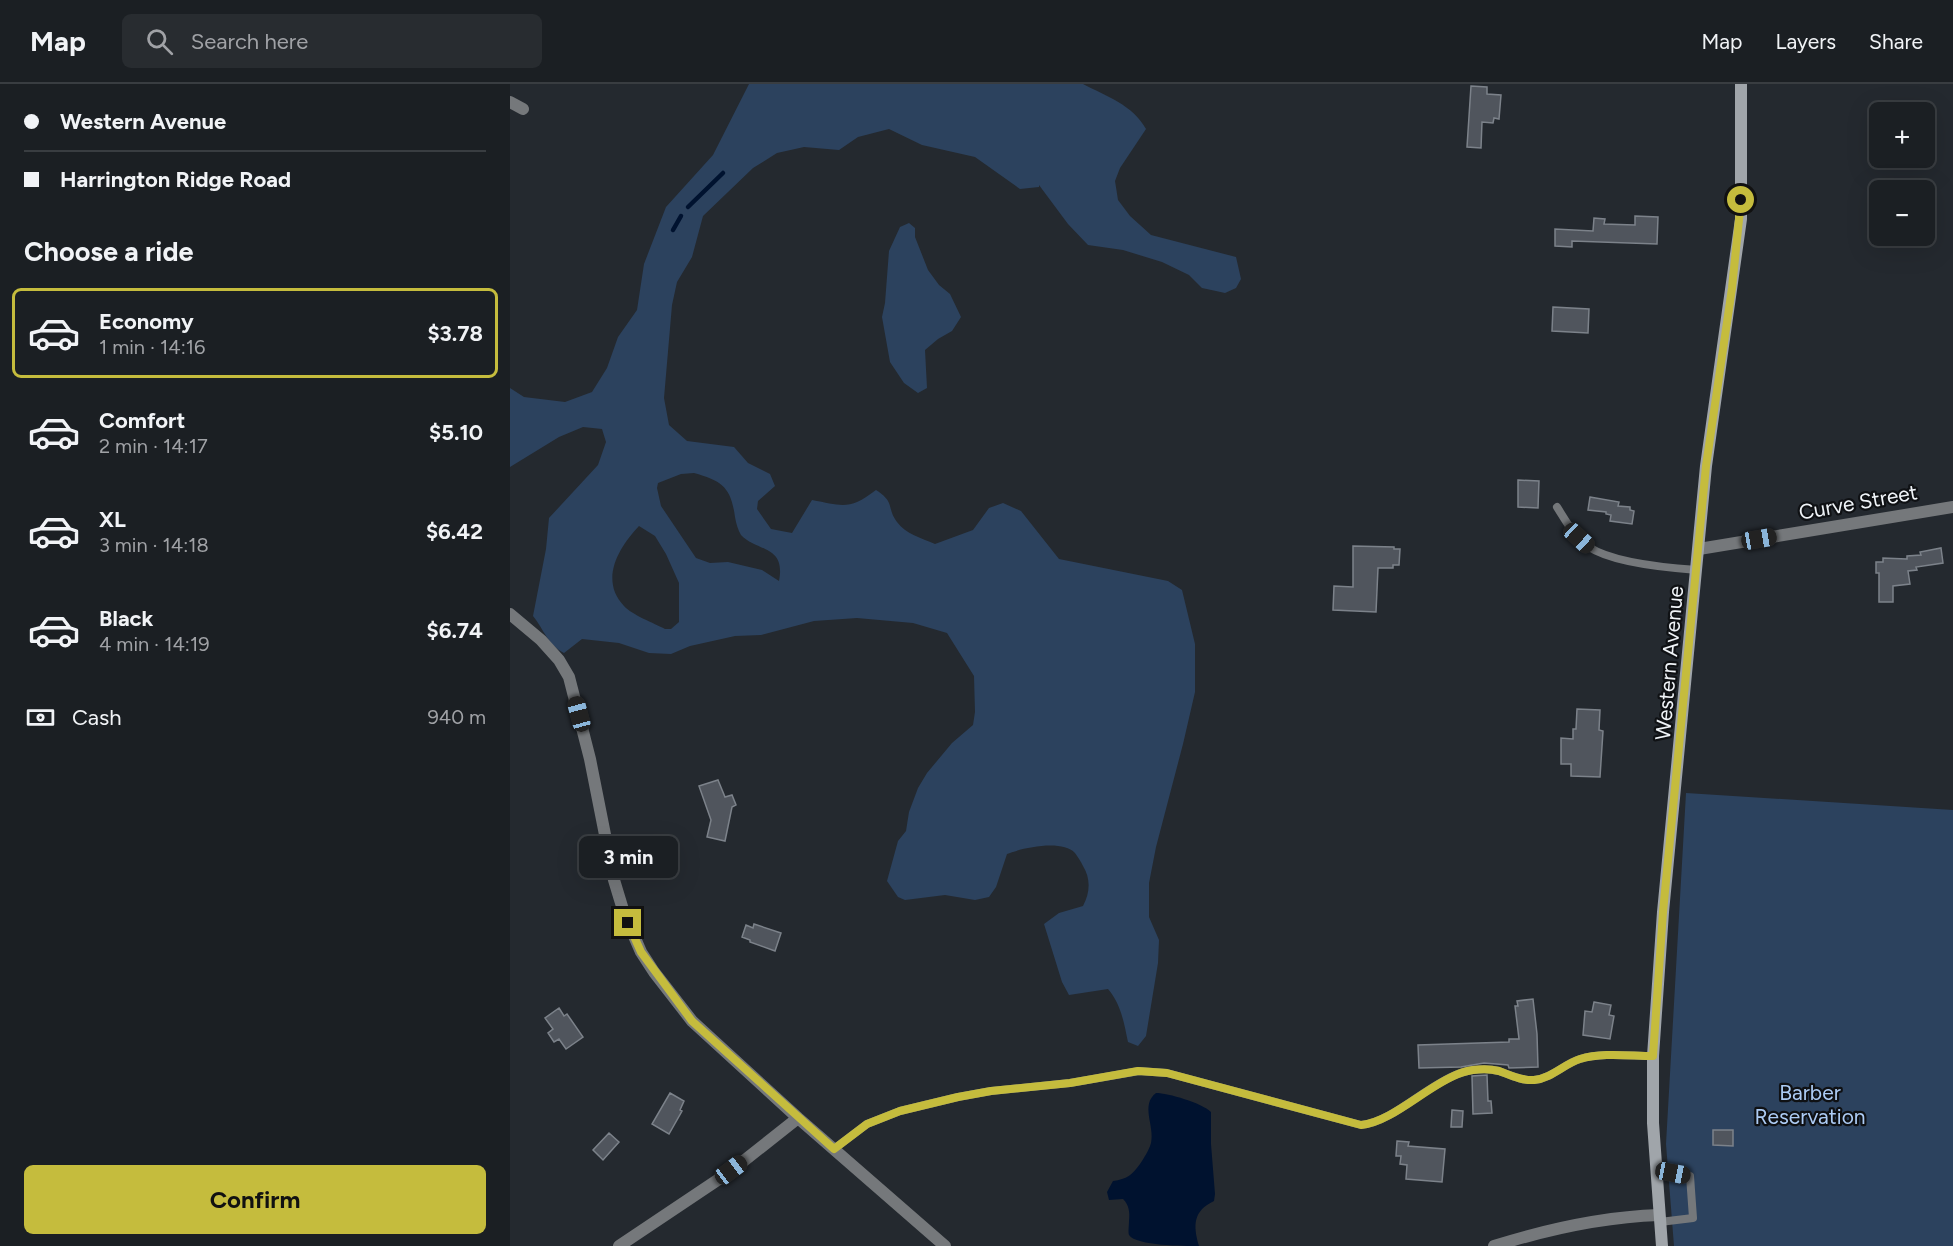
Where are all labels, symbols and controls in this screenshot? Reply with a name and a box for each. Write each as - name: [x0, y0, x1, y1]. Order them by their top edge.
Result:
- search box: [122, 14, 542, 68]
- text: Map: [30, 24, 86, 58]
- icon: search: [143, 25, 176, 58]
- text: Search here: [191, 28, 308, 55]
- text: Map: [1702, 29, 1742, 54]
- text: Layers: [1775, 29, 1836, 54]
- text: Share: [1869, 29, 1923, 54]
- map controls: [1869, 102, 1935, 246]
- button: +: [1869, 102, 1935, 168]
- text: Western Avenue: [60, 108, 226, 135]
- text: Harrington Ridge Road: [60, 166, 291, 193]
- button: −: [1869, 180, 1935, 246]
- route start: [1727, 186, 1754, 213]
- text: Choose a ride: [24, 235, 193, 268]
- icon: car: [27, 306, 81, 360]
- text: Economy: [99, 308, 194, 335]
- text: $3.78: [427, 320, 483, 347]
- text: 1 min · 14:16: [99, 335, 205, 359]
- icon: car: [27, 405, 81, 459]
- text: Comfort: [99, 407, 185, 434]
- text: $5.10: [429, 419, 483, 446]
- text: 2 min · 14:17: [99, 434, 208, 458]
- street label: Curve Street: [1797, 479, 1919, 525]
- icon: car: [27, 504, 81, 558]
- text: XL: [99, 506, 126, 533]
- text: $6.42: [426, 518, 483, 545]
- car: [1560, 519, 1598, 557]
- car: [1740, 527, 1778, 551]
- text: 3 min · 14:18: [99, 533, 209, 557]
- street label: Western Avenue: [1650, 585, 1688, 741]
- icon: car: [27, 603, 81, 657]
- text: Black: [99, 605, 153, 632]
- text: $6.74: [426, 617, 483, 644]
- text: 4 min · 14:19: [99, 632, 209, 656]
- car: [566, 694, 592, 734]
- icon: cash: [24, 701, 57, 734]
- text: Cash: [72, 704, 122, 731]
- text: 940 m: [427, 705, 486, 729]
- callout: 3 min: [578, 836, 678, 878]
- text: 3 min: [604, 845, 653, 869]
- route end: [614, 909, 641, 936]
- park label: Barber Reservation: [1754, 1080, 1866, 1129]
- car: [711, 1152, 751, 1188]
- car: [1654, 1161, 1692, 1185]
- button: Confirm: [24, 1165, 486, 1234]

